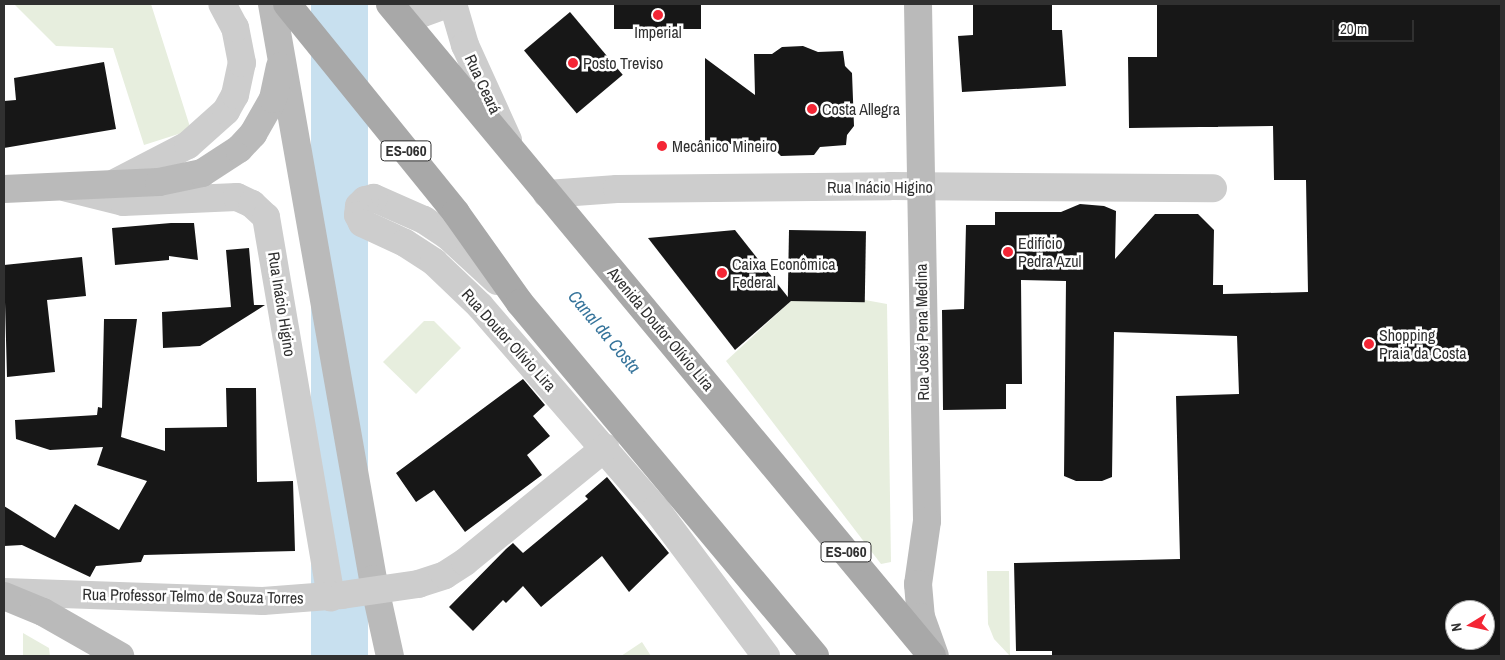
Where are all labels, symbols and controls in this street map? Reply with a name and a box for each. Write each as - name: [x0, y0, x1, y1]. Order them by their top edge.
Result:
- marker: Imperial: [652, 9, 664, 21]
- scale bar: [1335, 10, 1418, 42]
- text: 20 m: [1340, 18, 1367, 39]
- place label: Imperial: [634, 22, 682, 42]
- street label: Rua Ceará: [461, 51, 505, 117]
- place label: Posto Treviso: [583, 53, 663, 73]
- marker: Posto Treviso: [567, 57, 579, 69]
- place label: Costa Allegra: [822, 99, 901, 119]
- marker: Costa Allegra: [806, 103, 818, 115]
- place label: Mecânico Mineiro: [672, 136, 777, 156]
- road number: ES-060: [380, 138, 432, 164]
- marker: Mecânico Mineiro: [656, 140, 668, 152]
- street label: Rua Inácio Higino: [827, 177, 933, 197]
- place label: Edifício Pedra Azul: [1018, 233, 1082, 271]
- marker: Edifício Pedra Azul: [1002, 246, 1014, 258]
- street label: Rua Inácio Higino: [264, 250, 300, 358]
- place label: Caixa Econômica Federal: [732, 254, 836, 292]
- street label: Avenida Doutor Olívio Lira: [604, 263, 718, 395]
- street label: Rua José Pena Medina: [911, 263, 933, 401]
- marker: Caixa Econômica Federal: [716, 267, 728, 279]
- street label: Rua Doutor Olívio Lira: [458, 285, 560, 395]
- water label: Canal da Costa: [563, 286, 645, 378]
- place label: Shopping Praia da Costa: [1379, 325, 1467, 363]
- marker: Shopping Praia da Costa: [1363, 338, 1375, 350]
- road number: ES-060: [820, 540, 872, 564]
- street label: Rua Professor Telmo de Souza Torres: [82, 584, 304, 608]
- north arrow: [1445, 600, 1495, 650]
- text: N: [1447, 622, 1466, 633]

